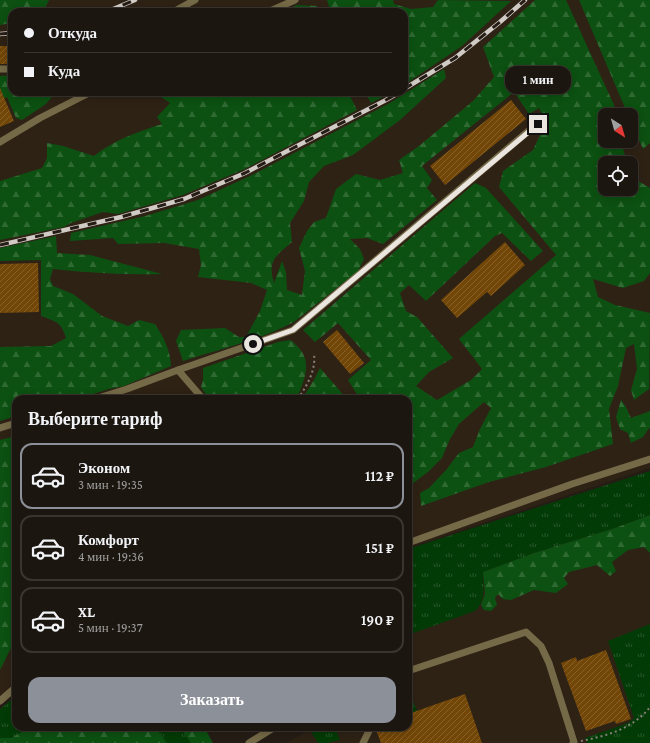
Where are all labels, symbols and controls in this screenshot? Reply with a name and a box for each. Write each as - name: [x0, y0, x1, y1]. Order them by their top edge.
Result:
- text: Откуда: [48, 25, 97, 41]
- text: Куда: [48, 63, 80, 79]
- callout: 1 мин: [505, 66, 571, 94]
- text: 1 мин: [523, 72, 553, 87]
- north arrow: [598, 108, 638, 148]
- map controls: [598, 108, 638, 196]
- route end: [529, 115, 547, 133]
- button: locate: [598, 156, 638, 196]
- route start: [244, 335, 262, 353]
- text: Выберите тариф: [28, 409, 162, 429]
- icon: car: [30, 458, 66, 494]
- text: Эконом: [78, 460, 130, 476]
- text: 112 ₽: [365, 468, 394, 484]
- text: 3 мин · 19:35: [78, 477, 143, 492]
- icon: car: [30, 530, 66, 566]
- text: Комфорт: [78, 532, 139, 548]
- text: 151 ₽: [365, 540, 394, 556]
- text: 4 мин · 19:36: [78, 549, 144, 564]
- icon: car: [30, 602, 66, 638]
- text: XL: [78, 604, 95, 620]
- text: 190 ₽: [361, 612, 394, 628]
- text: 5 мин · 19:37: [78, 620, 143, 635]
- button: Заказать: [28, 677, 396, 723]

